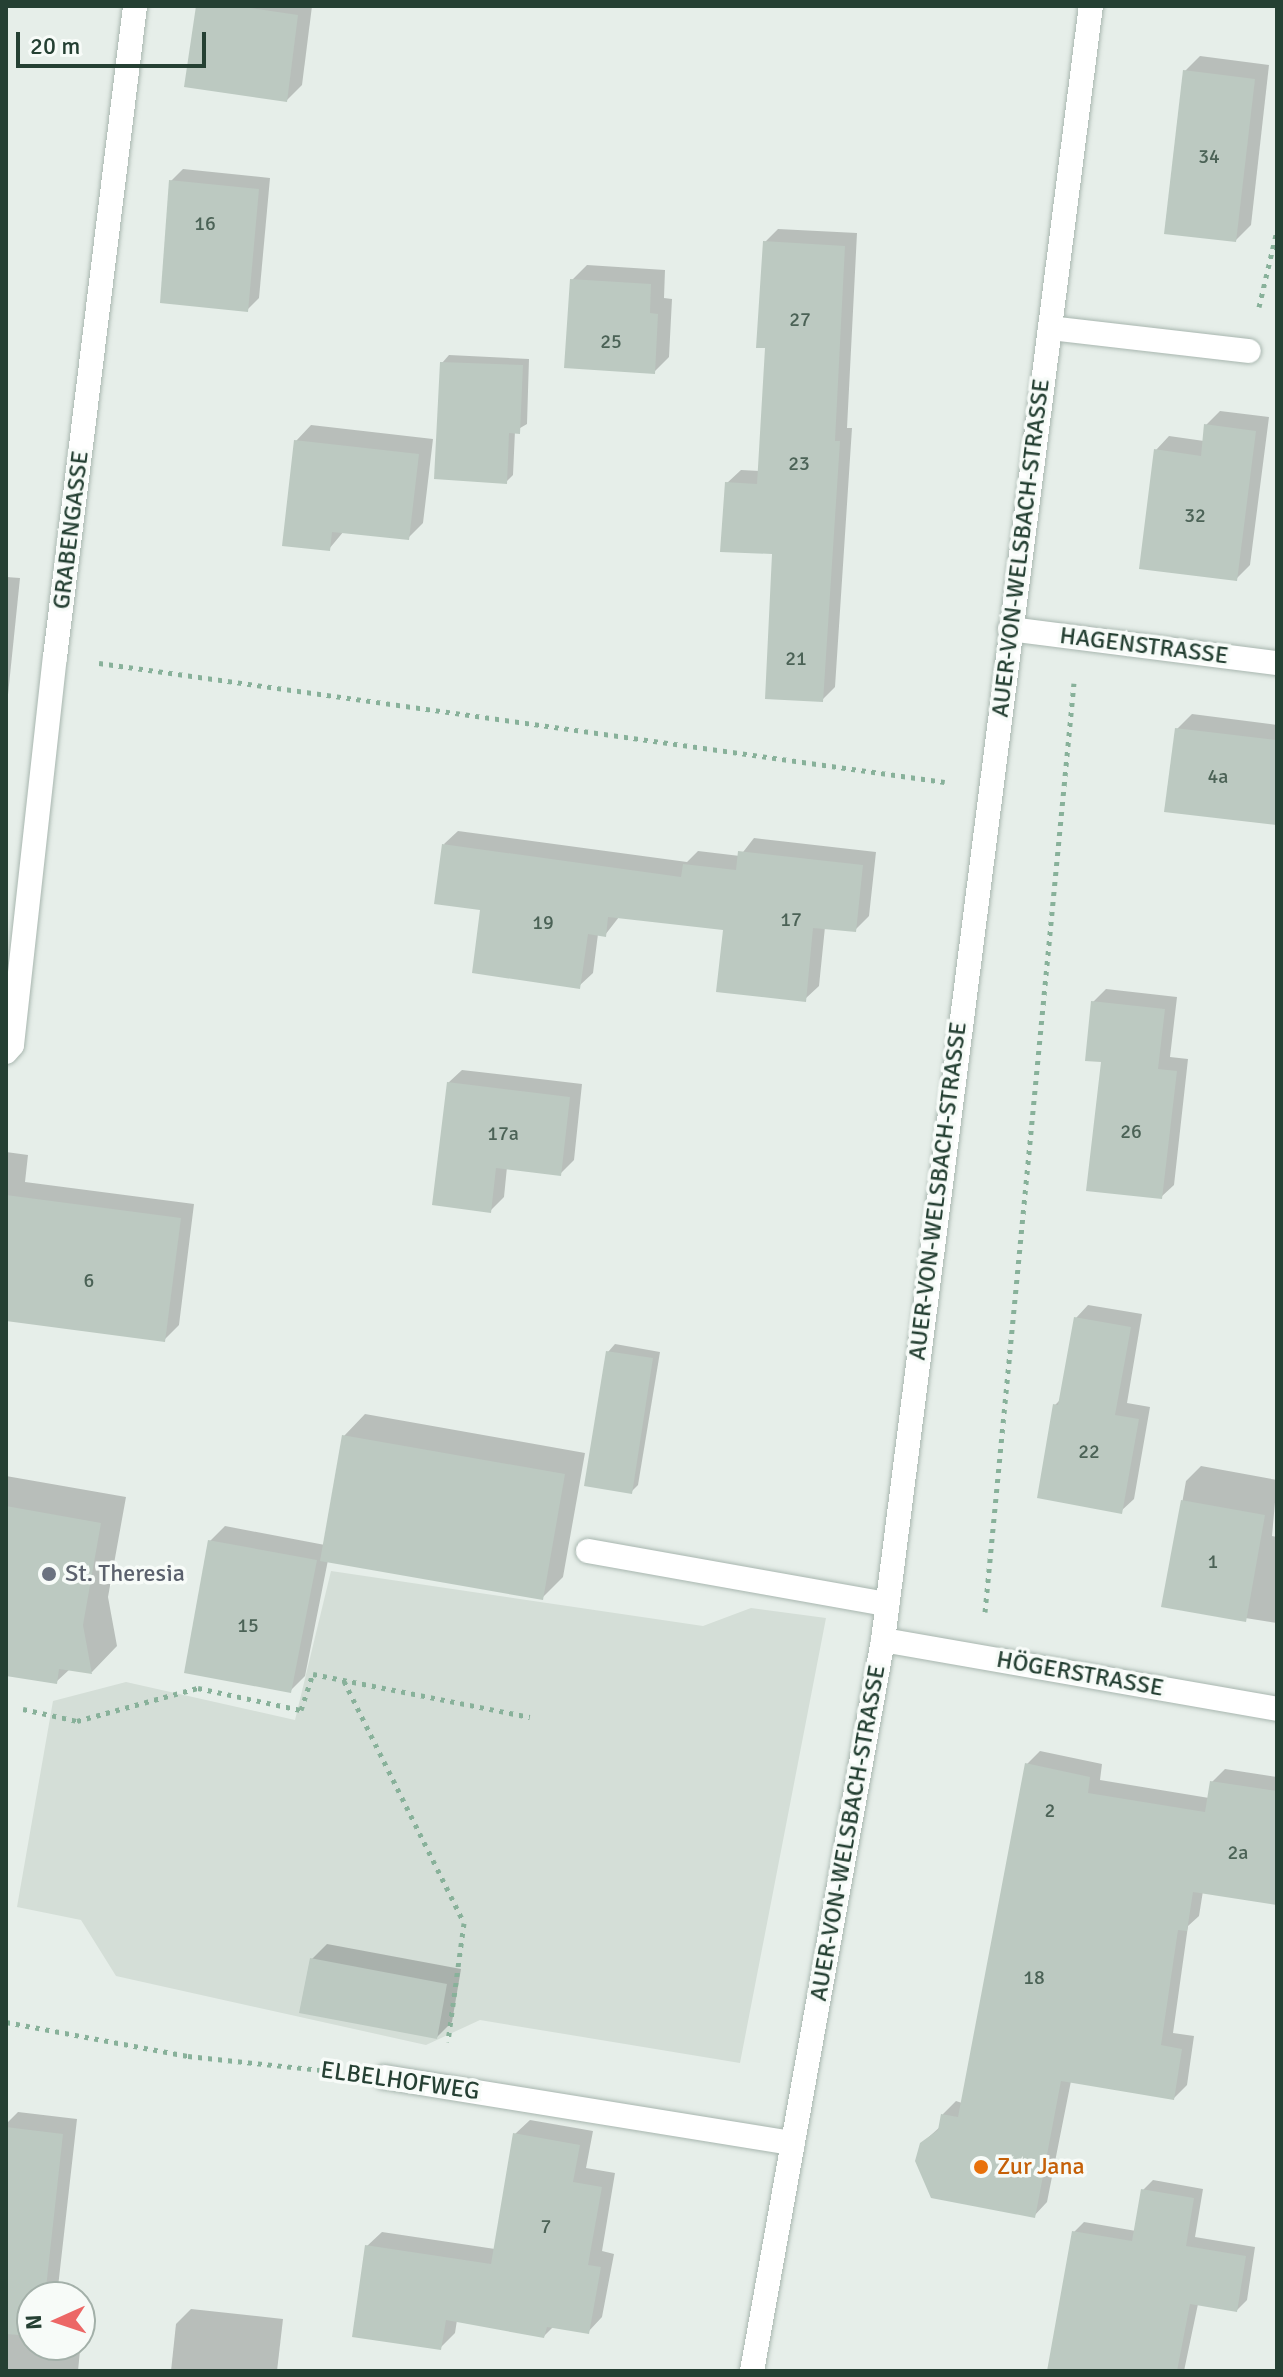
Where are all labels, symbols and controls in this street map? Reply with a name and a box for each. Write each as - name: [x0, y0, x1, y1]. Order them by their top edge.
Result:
- scale bar: [20, 16, 210, 66]
- text: 20 m: [30, 31, 80, 61]
- house number: 34: [1198, 144, 1220, 168]
- house number: 16: [194, 211, 216, 235]
- house number: 27: [789, 307, 811, 331]
- house number: 25: [600, 329, 622, 353]
- street label: AUER-VON-WELSBACH-STRASSE: [986, 377, 1056, 719]
- street label: GRABENGASSE: [47, 449, 95, 611]
- house number: 23: [788, 451, 810, 475]
- house number: 32: [1184, 503, 1206, 527]
- street label: HAGENSTRASSE: [1058, 621, 1230, 671]
- house number: 21: [785, 646, 807, 670]
- house number: 4a: [1208, 764, 1228, 788]
- house number: 17: [780, 907, 802, 931]
- house number: 19: [532, 910, 554, 934]
- street label: AUER-VON-WELSBACH-STRASSE: [903, 1020, 973, 1362]
- house number: 26: [1120, 1119, 1142, 1143]
- house number: 17a: [487, 1121, 519, 1145]
- house number: 6: [84, 1268, 94, 1292]
- house number: 22: [1078, 1439, 1100, 1463]
- house number: 1: [1208, 1549, 1218, 1573]
- place label: St. Theresia: [65, 1560, 185, 1588]
- marker: St. Theresia: [40, 1565, 58, 1583]
- house number: 15: [237, 1613, 259, 1637]
- street label: HÖGERSTRASSE: [994, 1645, 1166, 1703]
- street label: AUER-VON-WELSBACH-STRASSE: [804, 1663, 892, 2003]
- house number: 2: [1045, 1798, 1055, 1822]
- house number: 2a: [1228, 1840, 1248, 1864]
- house number: 18: [1023, 1965, 1045, 1989]
- street label: ELBELHOFWEG: [319, 2056, 481, 2106]
- place label: Zur Jana: [997, 2153, 1085, 2181]
- marker: Zur Jana: [972, 2158, 990, 2176]
- house number: 7: [541, 2214, 551, 2238]
- north arrow: [16, 2281, 96, 2361]
- text: N: [20, 2314, 47, 2331]

